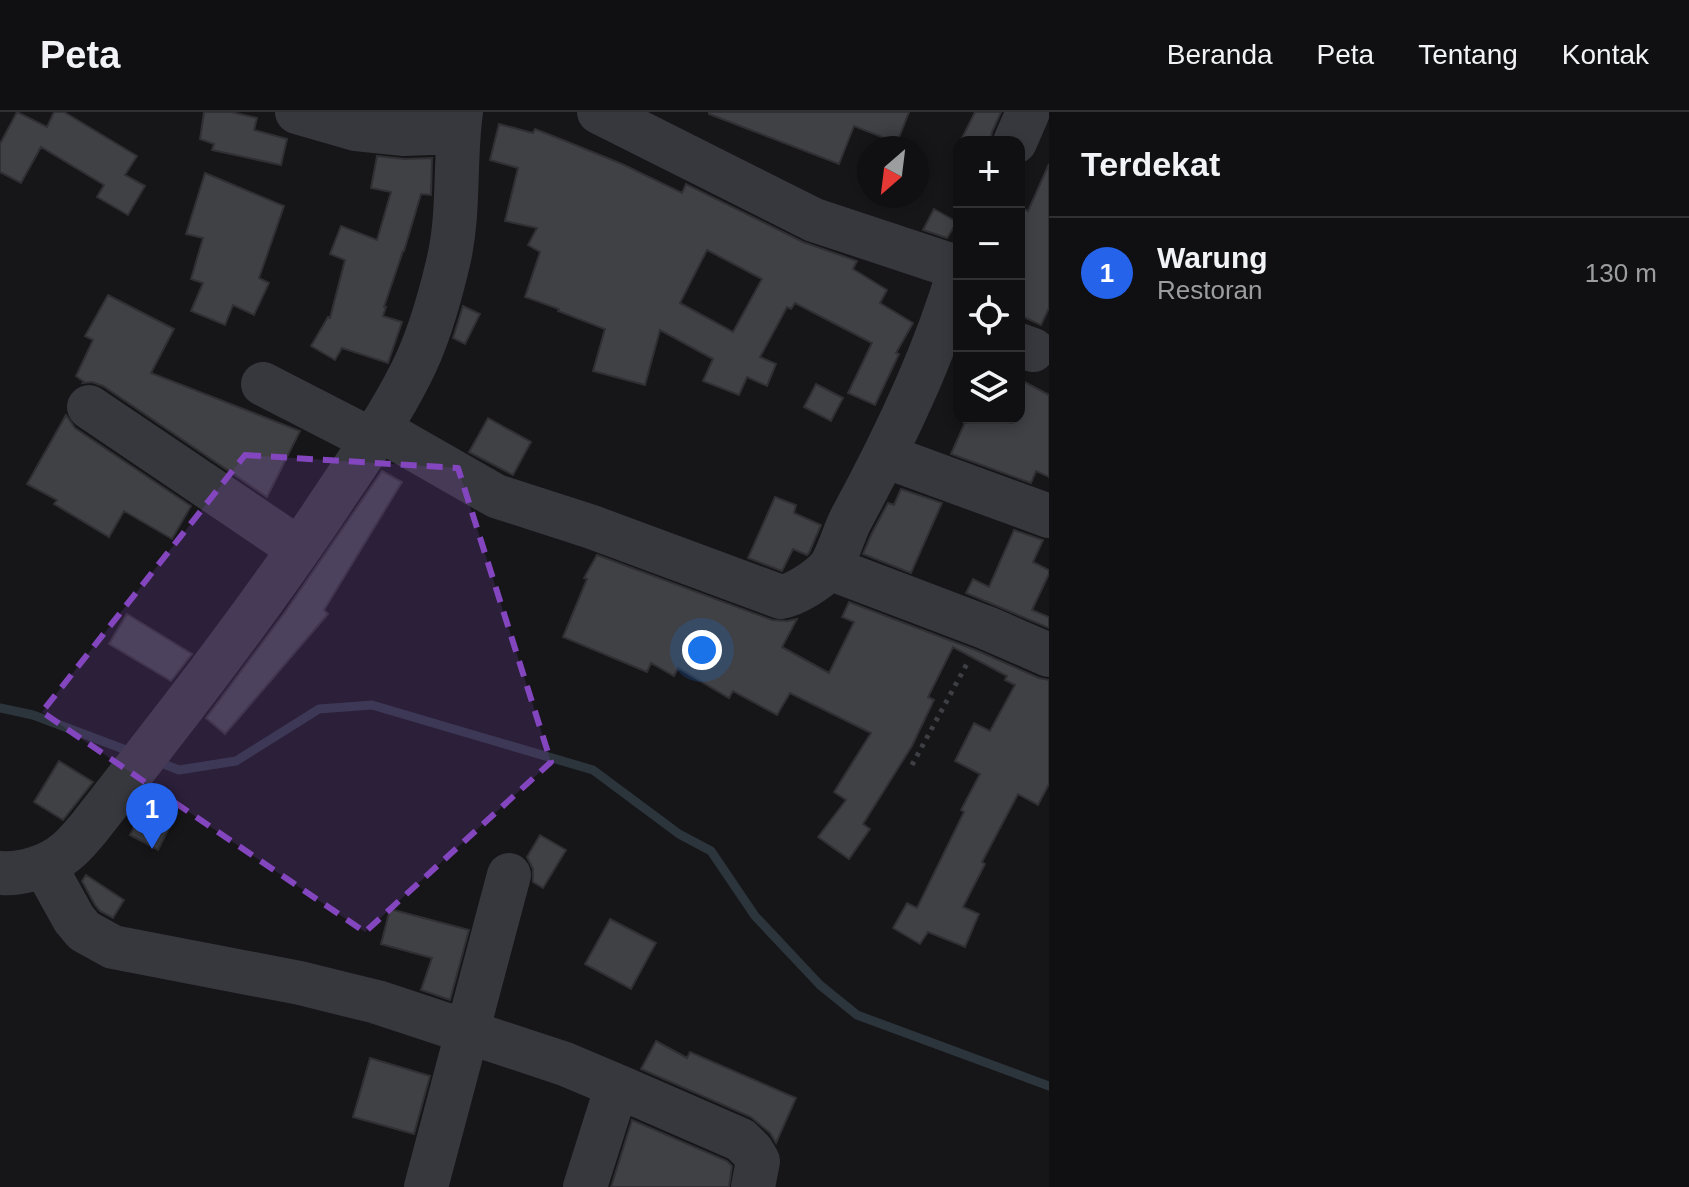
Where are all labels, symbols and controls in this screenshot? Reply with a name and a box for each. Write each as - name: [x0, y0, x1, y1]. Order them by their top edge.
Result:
- text: Peta: [40, 34, 120, 76]
- text: Beranda: [1167, 39, 1273, 70]
- text: Peta: [1317, 39, 1374, 70]
- text: Tentang: [1418, 39, 1518, 70]
- text: Kontak: [1562, 39, 1649, 70]
- north arrow: [857, 136, 929, 208]
- map controls: [953, 136, 1025, 424]
- button: +: [953, 136, 1025, 208]
- text: Terdekat: [1081, 145, 1220, 183]
- button: −: [953, 208, 1025, 280]
- text: Warung: [1157, 241, 1268, 274]
- text: 1: [1100, 258, 1114, 288]
- text: 130 m: [1585, 258, 1657, 288]
- text: Restoran: [1157, 275, 1263, 305]
- button: locate: [953, 280, 1025, 352]
- button: layers: [953, 352, 1025, 424]
- your location: [682, 630, 722, 670]
- pin: 1: [126, 783, 178, 849]

